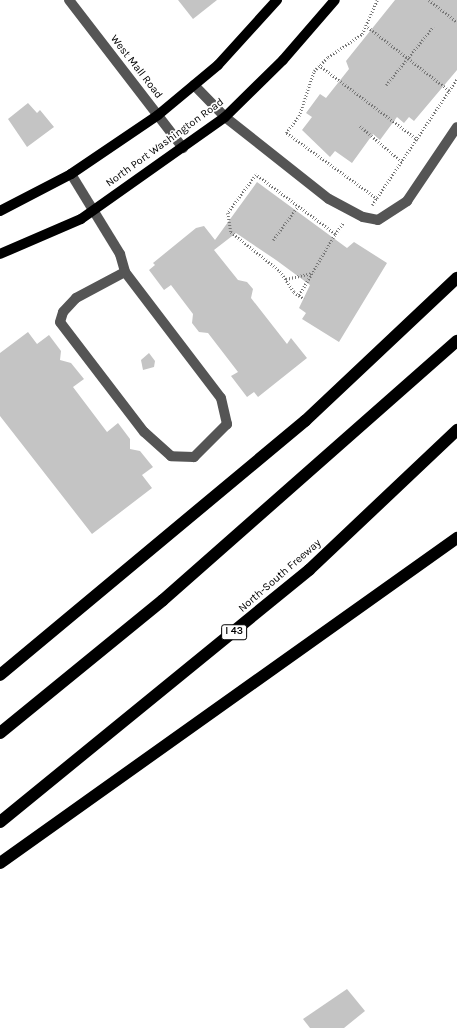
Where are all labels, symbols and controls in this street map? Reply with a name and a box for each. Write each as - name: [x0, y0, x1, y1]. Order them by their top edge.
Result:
- street label: West Mall Road: [107, 33, 165, 101]
- street label: North Port Washington Road: [103, 96, 227, 190]
- street label: North-South Freeway: [236, 537, 324, 615]
- road number: I 43: [221, 624, 247, 640]

